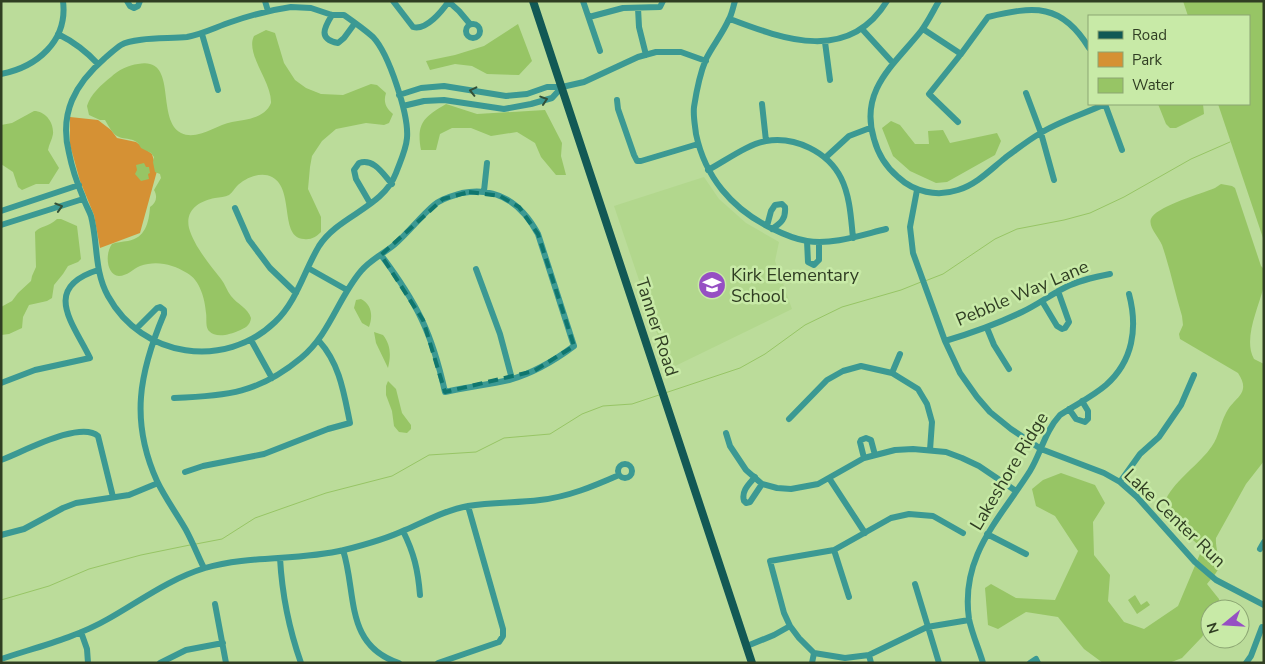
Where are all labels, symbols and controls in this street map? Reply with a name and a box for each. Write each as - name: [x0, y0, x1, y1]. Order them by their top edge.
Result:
- legend: [1088, 15, 1250, 105]
- text: Road: [1132, 25, 1167, 45]
- text: Park: [1132, 50, 1162, 70]
- text: Water: [1132, 75, 1175, 95]
- one-way arrow: [468, 86, 477, 97]
- one-way arrow: [539, 96, 547, 106]
- one-way arrow: [54, 202, 62, 212]
- street label: Pebble Way Lane: [952, 254, 1092, 332]
- place label: Kirk Elementary School: [731, 263, 860, 308]
- school or university icon: Kirk Elementary School: [697, 270, 727, 300]
- street label: Tanner Road: [630, 275, 684, 379]
- street label: Lakeshore Ridge: [964, 407, 1054, 535]
- street label: Lake Center Run: [1119, 463, 1231, 573]
- north arrow: [1200, 599, 1250, 649]
- text: N: [1202, 620, 1224, 636]

